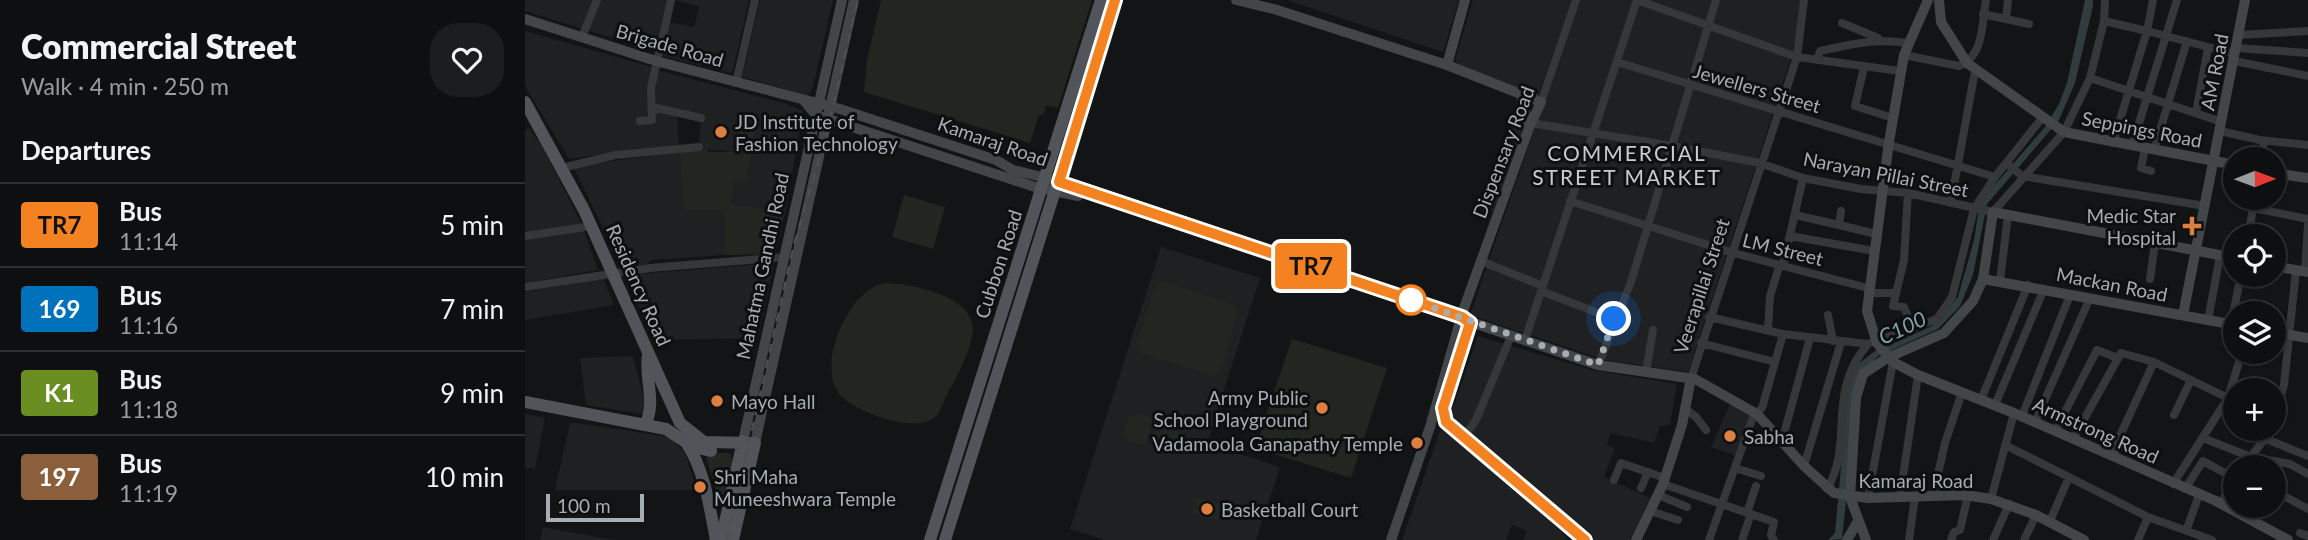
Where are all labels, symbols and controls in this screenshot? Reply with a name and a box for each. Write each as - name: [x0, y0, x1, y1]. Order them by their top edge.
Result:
- street label: Brigade Road: [614, 19, 726, 71]
- button: heart: [430, 23, 504, 97]
- text: Commercial Street: [21, 26, 296, 66]
- street label: AM Road: [2195, 32, 2233, 112]
- street label: Jewellers Street: [1691, 59, 1824, 117]
- text: Walk · 4 min · 250 m: [21, 72, 229, 100]
- street label: Dispensary Road: [1467, 83, 1539, 221]
- street label: Seppings Road: [2080, 106, 2204, 152]
- place label: JD Institute of Fashion Technology: [735, 110, 898, 155]
- street label: Kamaraj Road: [935, 111, 1051, 171]
- marker: JD Institute of Fashion Technology: [713, 124, 729, 140]
- text: Departures: [21, 134, 151, 166]
- district label: COMMERCIAL STREET MARKET: [1532, 140, 1722, 189]
- street label: Narayan Pillai Street: [1801, 147, 1971, 201]
- north arrow: [2223, 147, 2285, 210]
- map controls: [2223, 147, 2286, 518]
- street label: Mahatma Gandhi Road: [731, 171, 793, 361]
- text: Bus: [119, 195, 162, 227]
- place label: Medic Star Hospital: [2086, 204, 2176, 249]
- street label: Cubbon Road: [970, 207, 1026, 321]
- text: 5 min: [440, 209, 504, 241]
- text: TR7: [38, 210, 81, 239]
- street label: Veerapillai Street: [1668, 215, 1734, 356]
- marker: Medic Star Hospital: [2182, 216, 2202, 236]
- street label: Residency Road: [602, 221, 676, 349]
- button: locate: [2223, 224, 2286, 287]
- text: 11:14: [119, 227, 178, 255]
- street label: LM Street: [1740, 228, 1826, 270]
- line badge: TR7: [1271, 243, 1351, 289]
- text: TR7: [1289, 251, 1333, 280]
- street label: Mackan Road: [2055, 262, 2169, 306]
- text: Bus: [119, 279, 162, 311]
- unlabelled marker: [1396, 285, 1426, 315]
- text: 7 min: [440, 293, 504, 325]
- text: 169: [39, 294, 80, 323]
- your location: [1596, 301, 1631, 336]
- button: layers: [2223, 301, 2286, 364]
- water label: C100: [1874, 305, 1930, 349]
- text: 11:16: [119, 311, 178, 339]
- text: Bus: [119, 363, 162, 395]
- text: 9 min: [440, 377, 504, 409]
- text: K1: [44, 378, 75, 407]
- button: +: [2223, 378, 2286, 441]
- place label: Army Public School Playground: [1154, 386, 1308, 431]
- place label: Mayo Hall: [731, 390, 815, 413]
- street label: Armstrong Road: [2030, 392, 2162, 468]
- marker: Mayo Hall: [709, 393, 725, 409]
- text: 11:18: [119, 395, 178, 423]
- marker: Army Public School Playground: [1314, 400, 1330, 416]
- place label: Sabha: [1744, 425, 1794, 448]
- marker: Sabha: [1722, 428, 1738, 444]
- place label: Vadamoola Ganapathy Temple: [1152, 432, 1403, 455]
- marker: Vadamoola Ganapathy Temple: [1409, 435, 1425, 451]
- text: Bus: [119, 447, 162, 479]
- button: −: [2223, 455, 2286, 518]
- text: 10 min: [425, 461, 504, 493]
- text: 197: [39, 462, 80, 491]
- place label: Shri Maha Muneeshwara Temple: [714, 465, 896, 510]
- street label: Kamaraj Road: [1859, 469, 1973, 492]
- text: 11:19: [119, 479, 178, 507]
- marker: Shri Maha Muneeshwara Temple: [692, 479, 708, 495]
- scale bar: [546, 491, 644, 523]
- text: 100 m: [557, 494, 611, 517]
- place label: Basketball Court: [1221, 498, 1358, 521]
- marker: Basketball Court: [1199, 501, 1215, 517]

